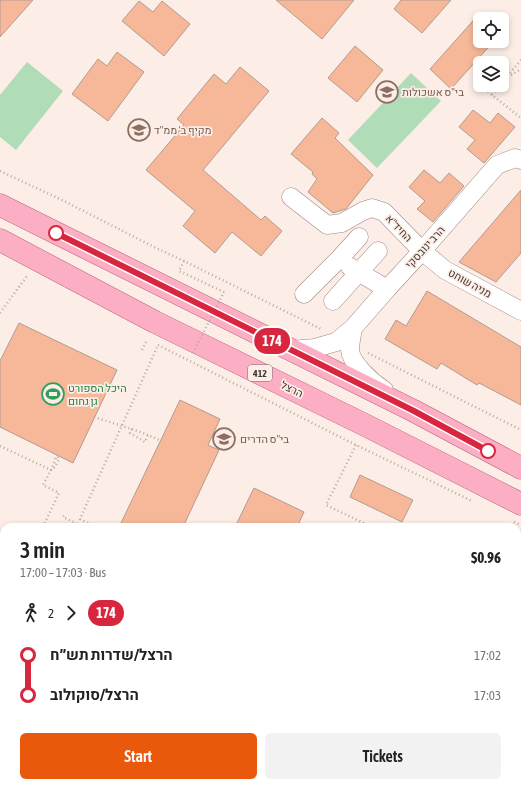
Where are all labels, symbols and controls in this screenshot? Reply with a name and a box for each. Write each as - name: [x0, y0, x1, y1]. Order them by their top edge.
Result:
- map controls: [473, 12, 509, 92]
- button: locate: [473, 12, 509, 48]
- button: layers: [473, 56, 509, 92]
- school or university icon: בי"ס אשכולות: [374, 79, 400, 105]
- place label: בי"ס אשכולות: [402, 86, 464, 98]
- school or university icon: מקיף ב' ממ"ד: [126, 117, 152, 143]
- place label: מקיף ב' ממ"ד: [154, 124, 212, 136]
- street label: החיד"א: [383, 212, 415, 244]
- street label: הרב ינובסקי: [403, 223, 447, 271]
- unlabelled marker: [48, 225, 64, 241]
- street label: מניה שוחט: [446, 266, 494, 300]
- line badge: 174: [249, 328, 295, 354]
- text: 174: [262, 333, 282, 349]
- road number: 412: [248, 365, 272, 381]
- street label: הרצל: [279, 378, 305, 400]
- sports icon: היכל הספורט גן נחום: [40, 381, 66, 407]
- place label: היכל הספורט גן נחום: [68, 382, 127, 407]
- school or university icon: בי"ס הדרים: [211, 426, 237, 452]
- place label: בי"ס הדרים: [240, 433, 289, 445]
- unlabelled marker: [480, 443, 496, 459]
- text: 3 min: [20, 537, 65, 563]
- text: $0.96: [471, 549, 501, 566]
- text: 17:00 – 17:03 · Bus: [20, 565, 106, 580]
- icon: walk: [20, 602, 42, 624]
- icon: forward: [60, 602, 82, 624]
- text: 174: [96, 605, 116, 621]
- text: 2: [48, 606, 54, 621]
- text: הרצל/שדרות תש״ח: [50, 646, 173, 663]
- text: 17:02: [474, 648, 501, 663]
- text: הרצל/סוקולוב: [50, 686, 139, 703]
- text: 17:03: [474, 688, 501, 703]
- button: Start: [20, 733, 257, 779]
- button: Tickets: [265, 733, 501, 779]

